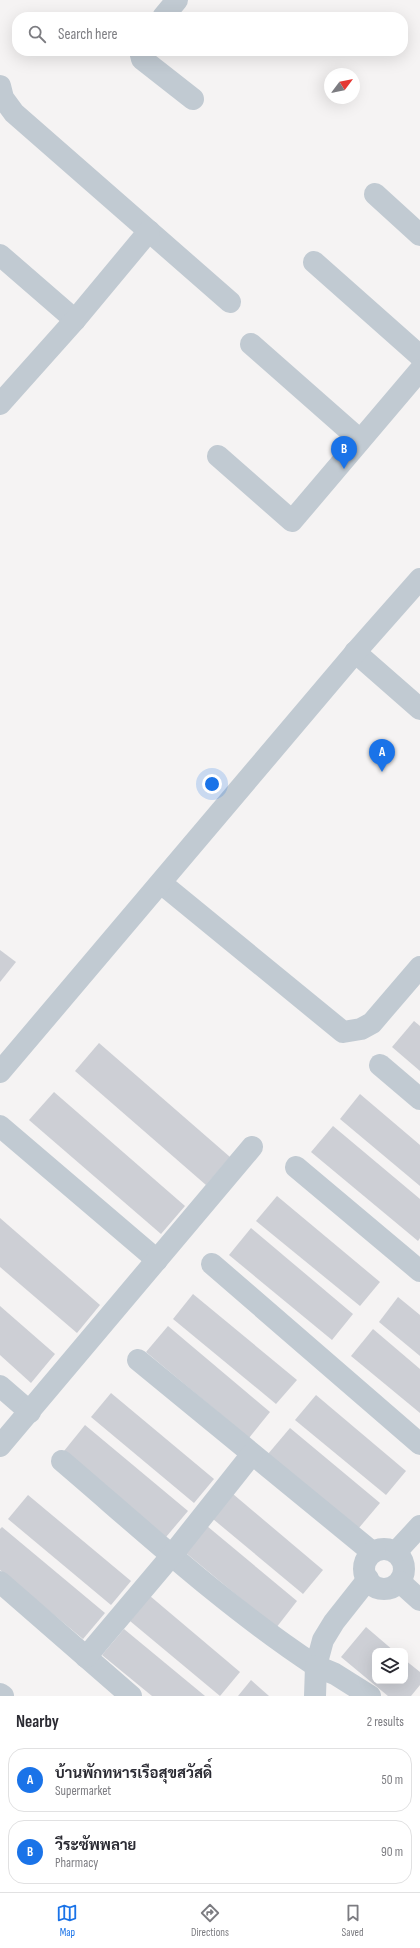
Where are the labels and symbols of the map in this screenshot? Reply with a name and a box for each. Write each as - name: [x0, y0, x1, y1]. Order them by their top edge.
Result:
- north arrow: [324, 68, 360, 104]
- pin: B: [331, 436, 357, 469]
- pin: A: [369, 739, 395, 772]
- your location: [202, 774, 222, 794]

